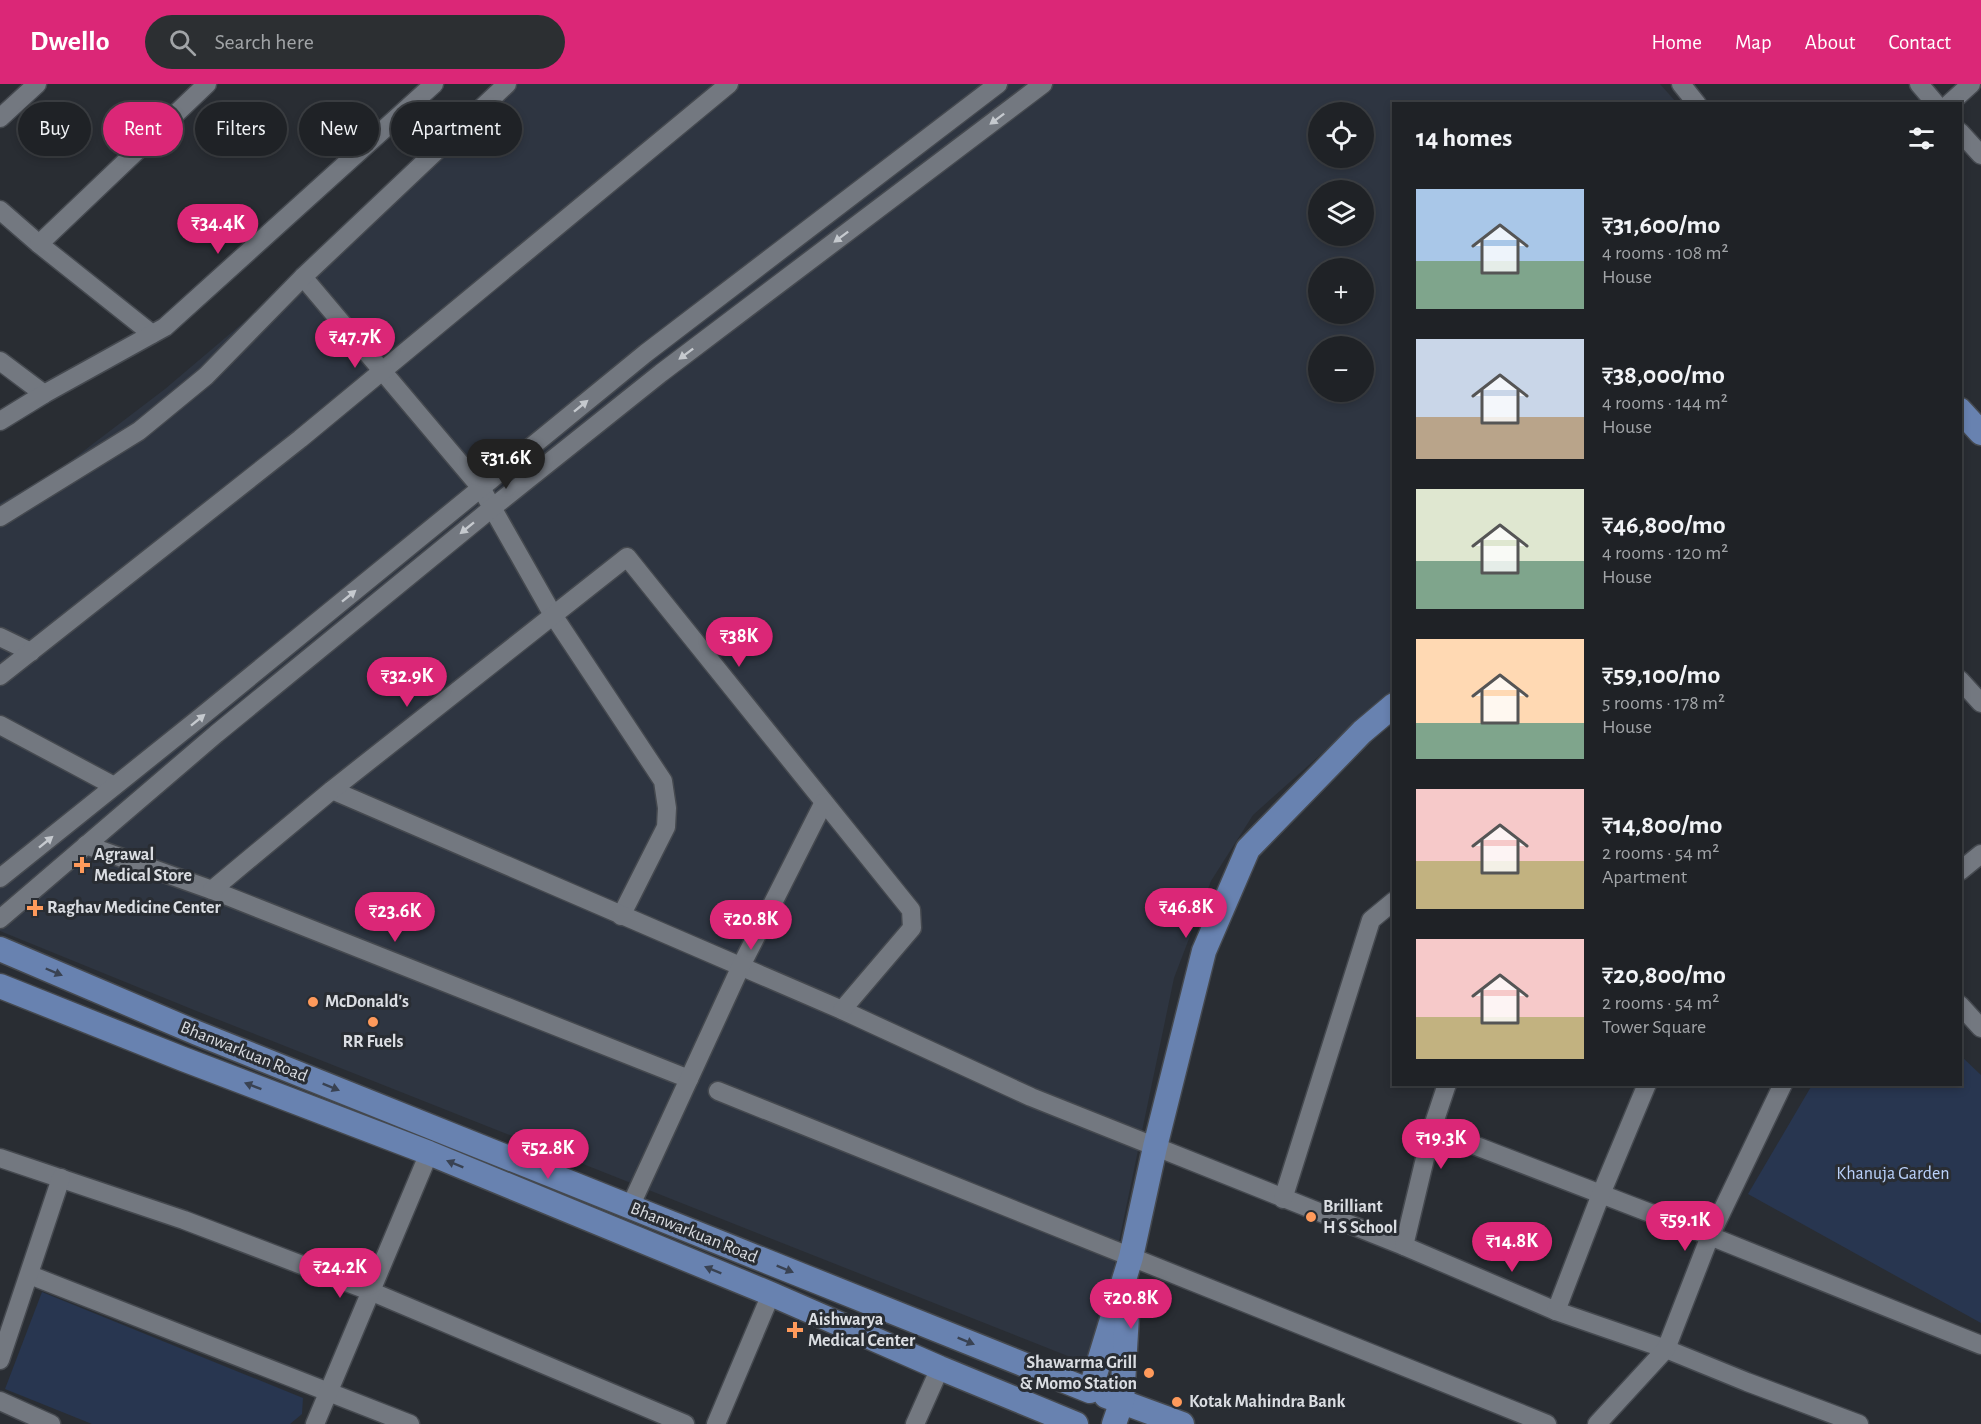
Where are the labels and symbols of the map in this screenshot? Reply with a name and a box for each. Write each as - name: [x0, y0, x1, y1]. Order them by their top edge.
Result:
- one-way arrow: [989, 113, 1004, 125]
- pin: ₹34.4K: [169, 204, 267, 255]
- one-way arrow: [833, 231, 849, 243]
- pin: ₹47.7K: [306, 318, 404, 369]
- one-way arrow: [678, 348, 693, 360]
- one-way arrow: [573, 400, 588, 413]
- pin: ₹31.6K: [457, 439, 555, 490]
- one-way arrow: [460, 522, 475, 534]
- one-way arrow: [341, 590, 357, 603]
- pin: ₹38K: [703, 617, 775, 668]
- pin: ₹32.9K: [358, 657, 456, 708]
- one-way arrow: [190, 713, 206, 726]
- one-way arrow: [38, 836, 53, 848]
- place label: Agrawal Medical Store: [94, 846, 192, 885]
- marker: Agrawal Medical Store: [75, 858, 89, 872]
- pin: ₹46.8K: [1137, 888, 1235, 939]
- pin: ₹23.6K: [346, 892, 444, 943]
- place label: Raghav Medicine Center: [47, 899, 222, 917]
- pin: ₹20.8K: [702, 900, 800, 951]
- marker: Raghav Medicine Center: [28, 901, 42, 915]
- one-way arrow: [45, 968, 63, 977]
- place label: McDonald's: [325, 993, 409, 1011]
- marker: McDonald's: [306, 995, 320, 1009]
- marker: RR Fuels: [366, 1015, 380, 1029]
- street label: Bhanwarkuan Road: [178, 1018, 310, 1086]
- place label: RR Fuels: [342, 1033, 404, 1051]
- one-way arrow: [244, 1081, 262, 1091]
- one-way arrow: [322, 1083, 340, 1092]
- pin: ₹19.3K: [1392, 1119, 1490, 1170]
- pin: ₹52.8K: [499, 1129, 597, 1180]
- one-way arrow: [446, 1159, 464, 1168]
- park label: Khanuja Garden: [1836, 1165, 1950, 1183]
- place label: Brilliant H S School: [1323, 1198, 1398, 1237]
- street label: Bhanwarkuan Road: [628, 1199, 760, 1267]
- pin: ₹59.1K: [1636, 1201, 1734, 1252]
- marker: Brilliant H S School: [1304, 1210, 1318, 1224]
- pin: ₹14.8K: [1463, 1222, 1561, 1273]
- pin: ₹24.2K: [291, 1248, 389, 1299]
- one-way arrow: [704, 1265, 722, 1274]
- one-way arrow: [776, 1265, 794, 1274]
- pin: ₹20.8K: [1082, 1279, 1180, 1330]
- place label: Aishwarya Medical Center: [808, 1311, 916, 1350]
- marker: Aishwarya Medical Center: [786, 1321, 804, 1339]
- one-way arrow: [957, 1337, 975, 1346]
- place label: Shawarma Grill & Momo Station: [1020, 1354, 1137, 1393]
- marker: Shawarma Grill & Momo Station: [1142, 1366, 1156, 1380]
- place label: Kotak Mahindra Bank: [1189, 1393, 1345, 1411]
- marker: Kotak Mahindra Bank: [1170, 1395, 1184, 1409]

